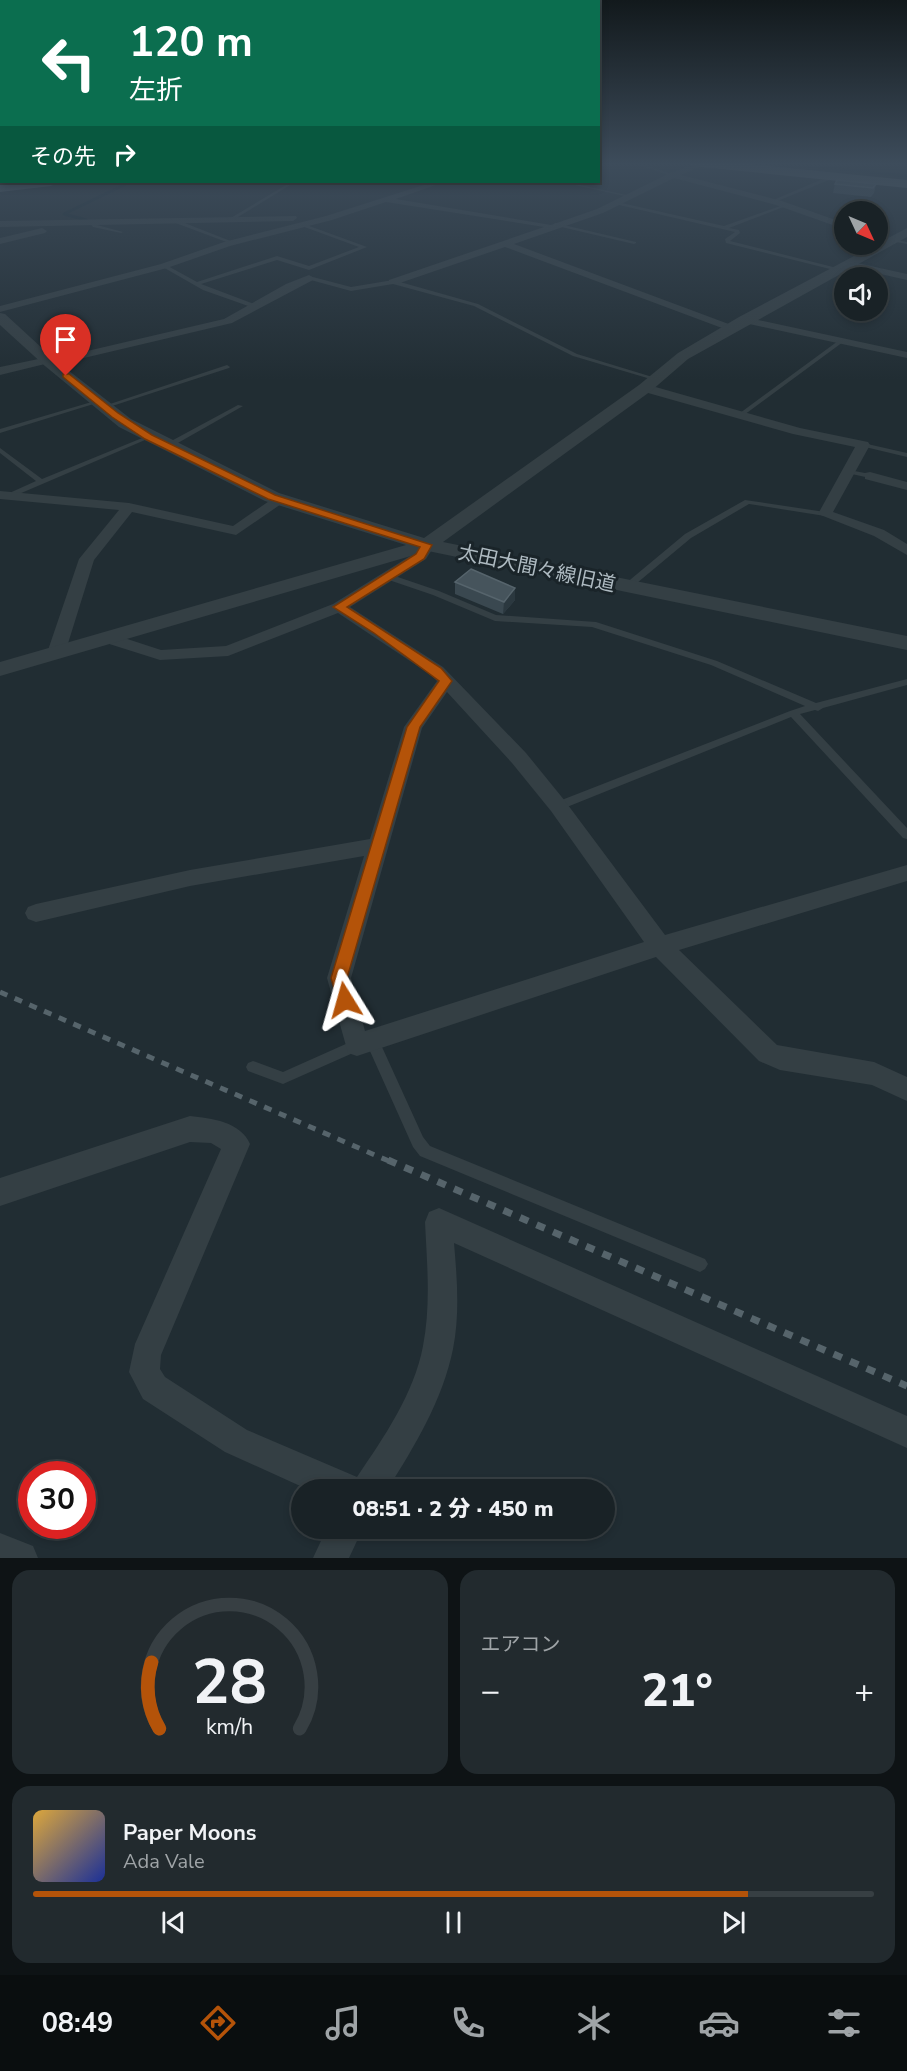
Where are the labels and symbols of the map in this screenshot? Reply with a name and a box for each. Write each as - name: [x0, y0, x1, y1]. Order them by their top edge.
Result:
- north arrow: [834, 201, 888, 255]
- pin: [40, 314, 91, 376]
- street label: 太田大間々線旧道: [456, 539, 618, 598]
- position arrow: [313, 968, 377, 1032]
- speed limit sign: 30: [18, 1461, 96, 1539]

